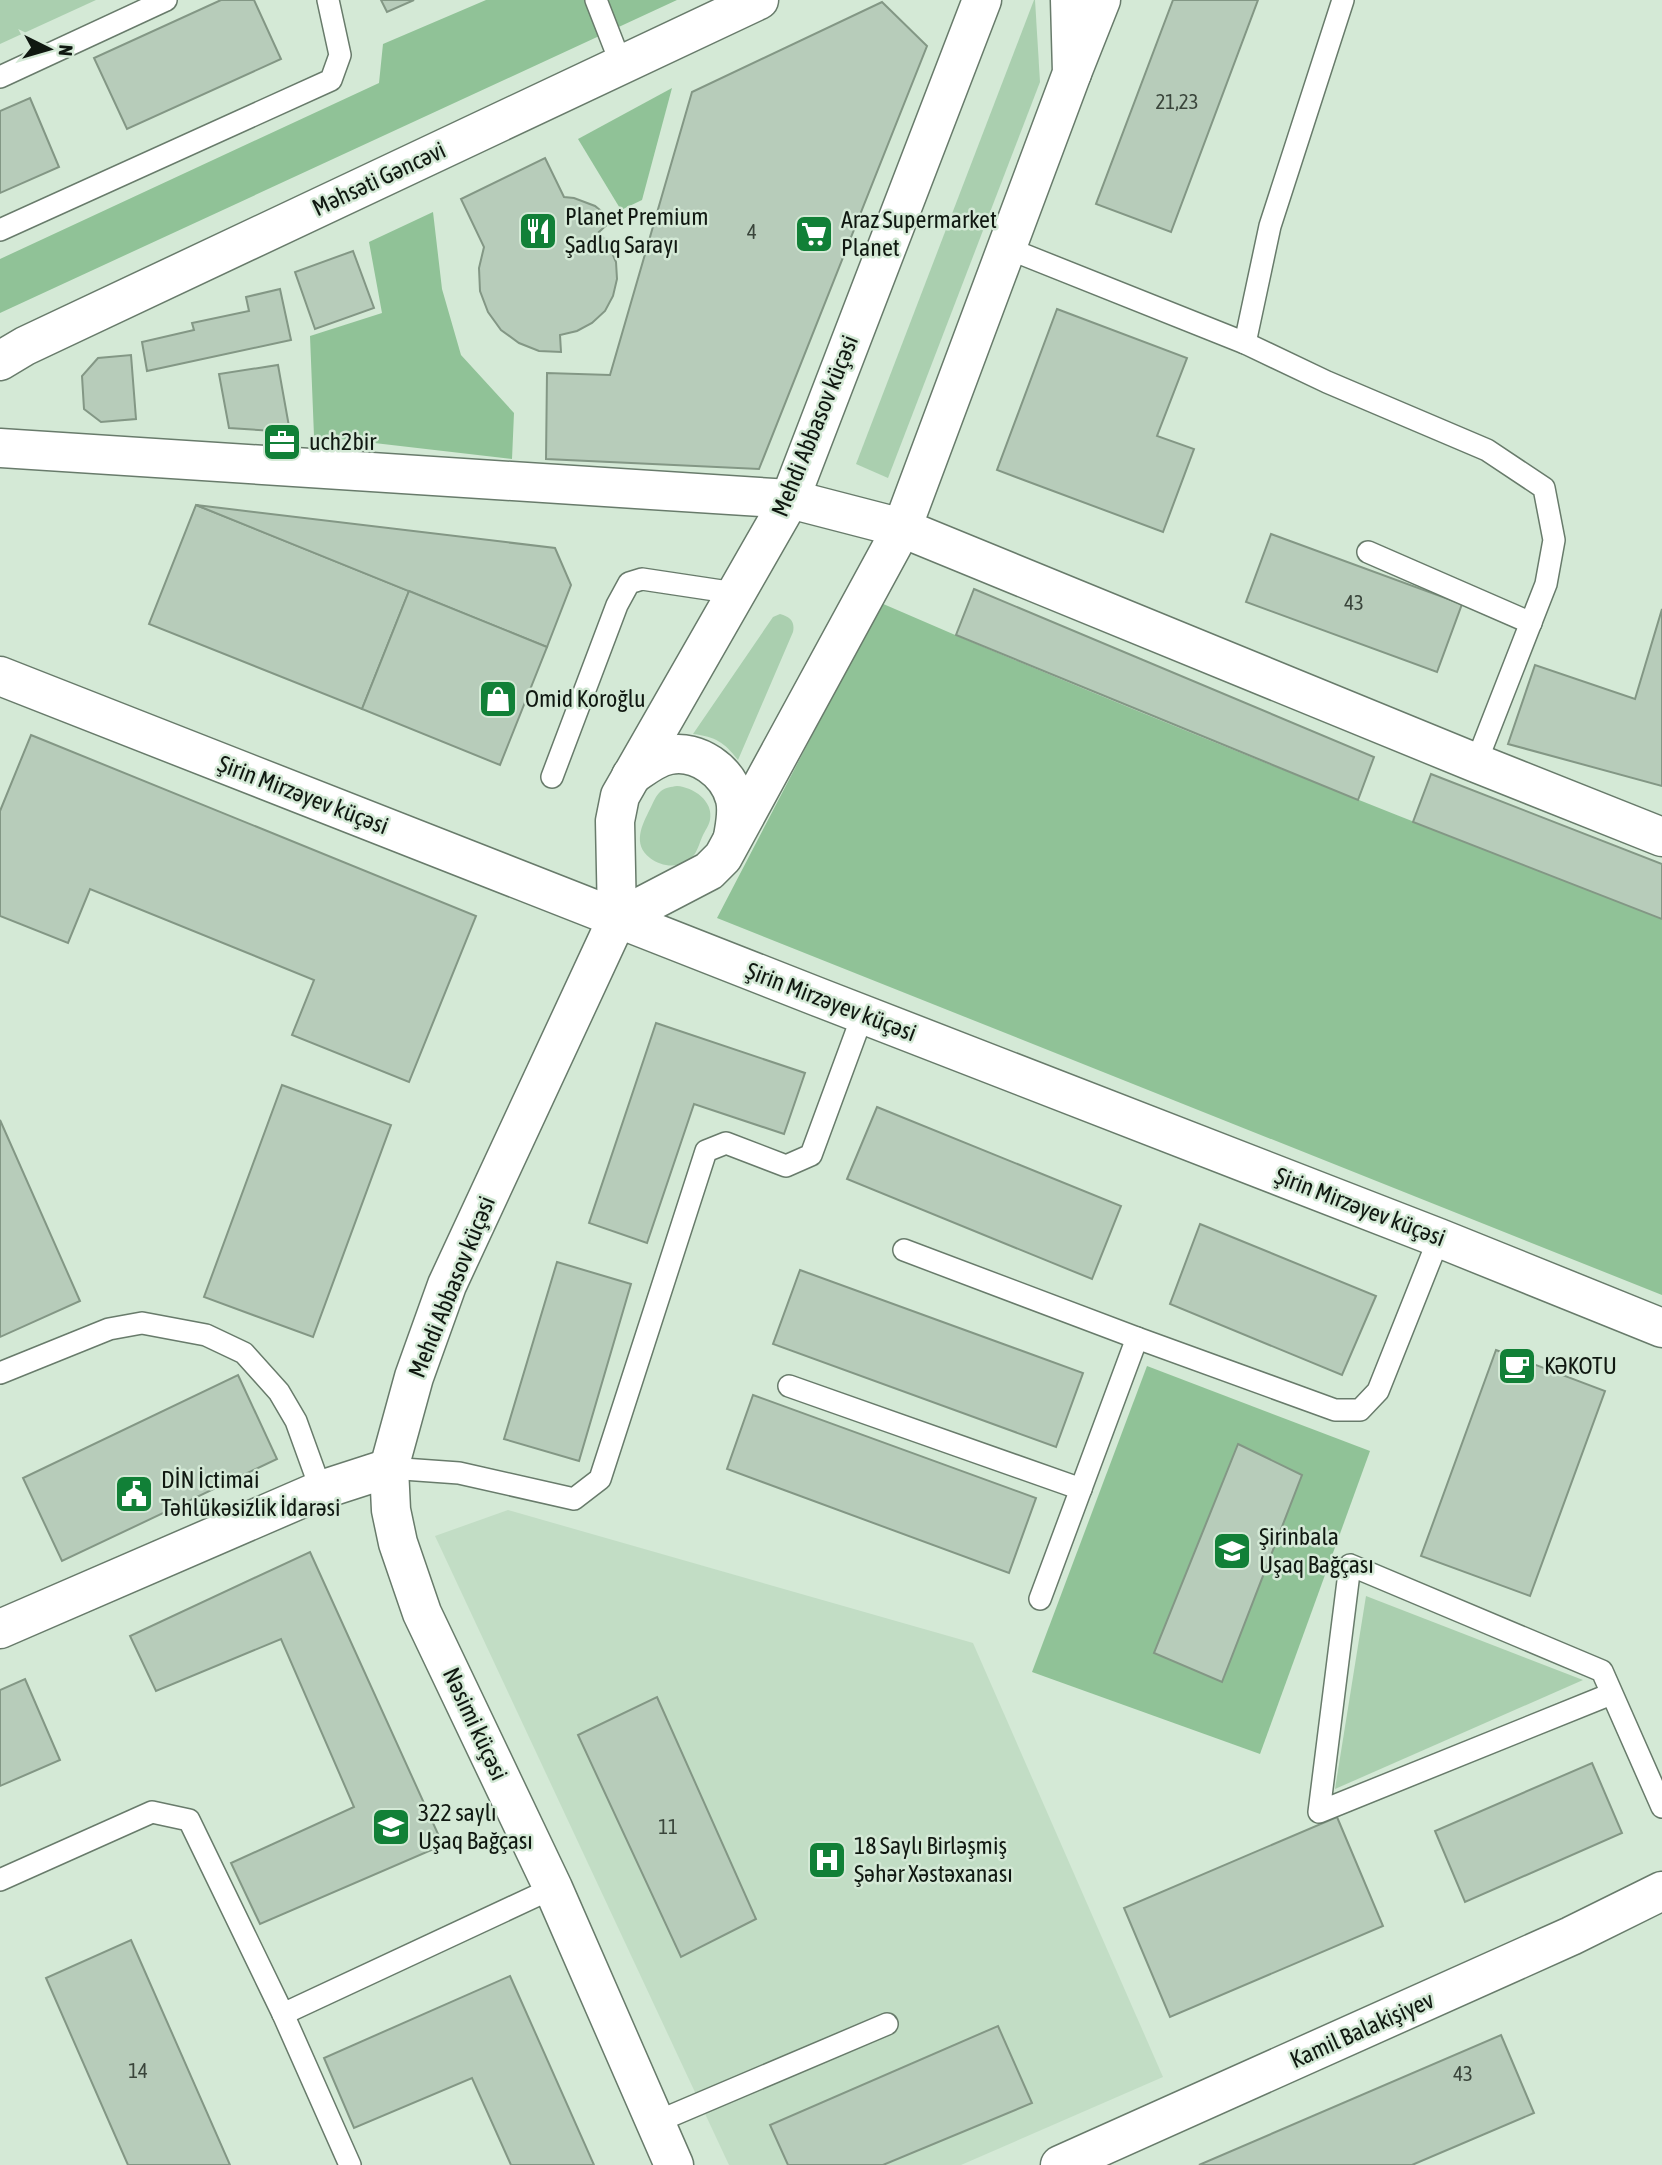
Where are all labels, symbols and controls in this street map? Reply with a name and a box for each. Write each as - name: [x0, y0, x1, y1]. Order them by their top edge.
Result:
- north arrow: [14, 14, 84, 84]
- text: N: [54, 44, 77, 57]
- house number: 21,23: [1155, 89, 1199, 113]
- street label: Məhsəti Gəncəvi: [308, 136, 450, 221]
- place label: Planet Premium Şadlıq Sarayı: [565, 203, 708, 258]
- place label: Araz Supermarket Planet: [841, 206, 997, 261]
- restaurant icon: Planet Premium Şadlıq Sarayı: [517, 210, 559, 252]
- supermarket icon: Araz Supermarket Planet: [793, 213, 835, 255]
- house number: 4: [747, 219, 757, 243]
- street label: Mehdi Abbasov küçəsi: [766, 331, 863, 520]
- office icon: uch2bir: [261, 421, 303, 463]
- place label: uch2bir: [309, 428, 377, 455]
- house number: 43: [1344, 590, 1364, 614]
- shop icon: Omid Koroğlu: [477, 678, 519, 720]
- place label: Omid Koroğlu: [525, 685, 646, 712]
- street label: Şirin Mirzəyev küçəsi: [214, 750, 392, 839]
- street label: Şirin Mirzəyev küçəsi: [742, 957, 920, 1046]
- street label: Şirin Mirzəyev küçəsi: [1271, 1162, 1449, 1251]
- street label: Mehdi Abbasov küçəsi: [403, 1192, 500, 1381]
- cafe icon: KƏKOTU: [1496, 1345, 1538, 1387]
- place label: KƏKOTU: [1544, 1352, 1617, 1379]
- place label: DİN İctimai Təhlükəsizlik İdarəsi: [161, 1466, 341, 1521]
- public building icon: DİN İctimai Təhlükəsizlik İdarəsi: [113, 1473, 155, 1515]
- place label: Şirinbala Uşaq Bağçası: [1259, 1523, 1374, 1578]
- school or university icon: Şirinbala Uşaq Bağçası: [1211, 1530, 1253, 1572]
- street label: Nəsimi küçəsi: [438, 1663, 513, 1784]
- place label: 322 saylı Uşaq Bağçası: [418, 1799, 533, 1854]
- school or university icon: 322 saylı Uşaq Bağçası: [370, 1806, 412, 1848]
- house number: 11: [658, 1814, 678, 1838]
- place label: 18 Saylı Birləşmiş Şəhər Xəstəxanası: [854, 1832, 1013, 1887]
- hospital icon: 18 Saylı Birləşmiş Şəhər Xəstəxanası: [806, 1839, 848, 1881]
- street label: Kamil Balakişiyev: [1286, 1986, 1438, 2073]
- house number: 14: [128, 2058, 148, 2082]
- house number: 43: [1453, 2061, 1473, 2085]

